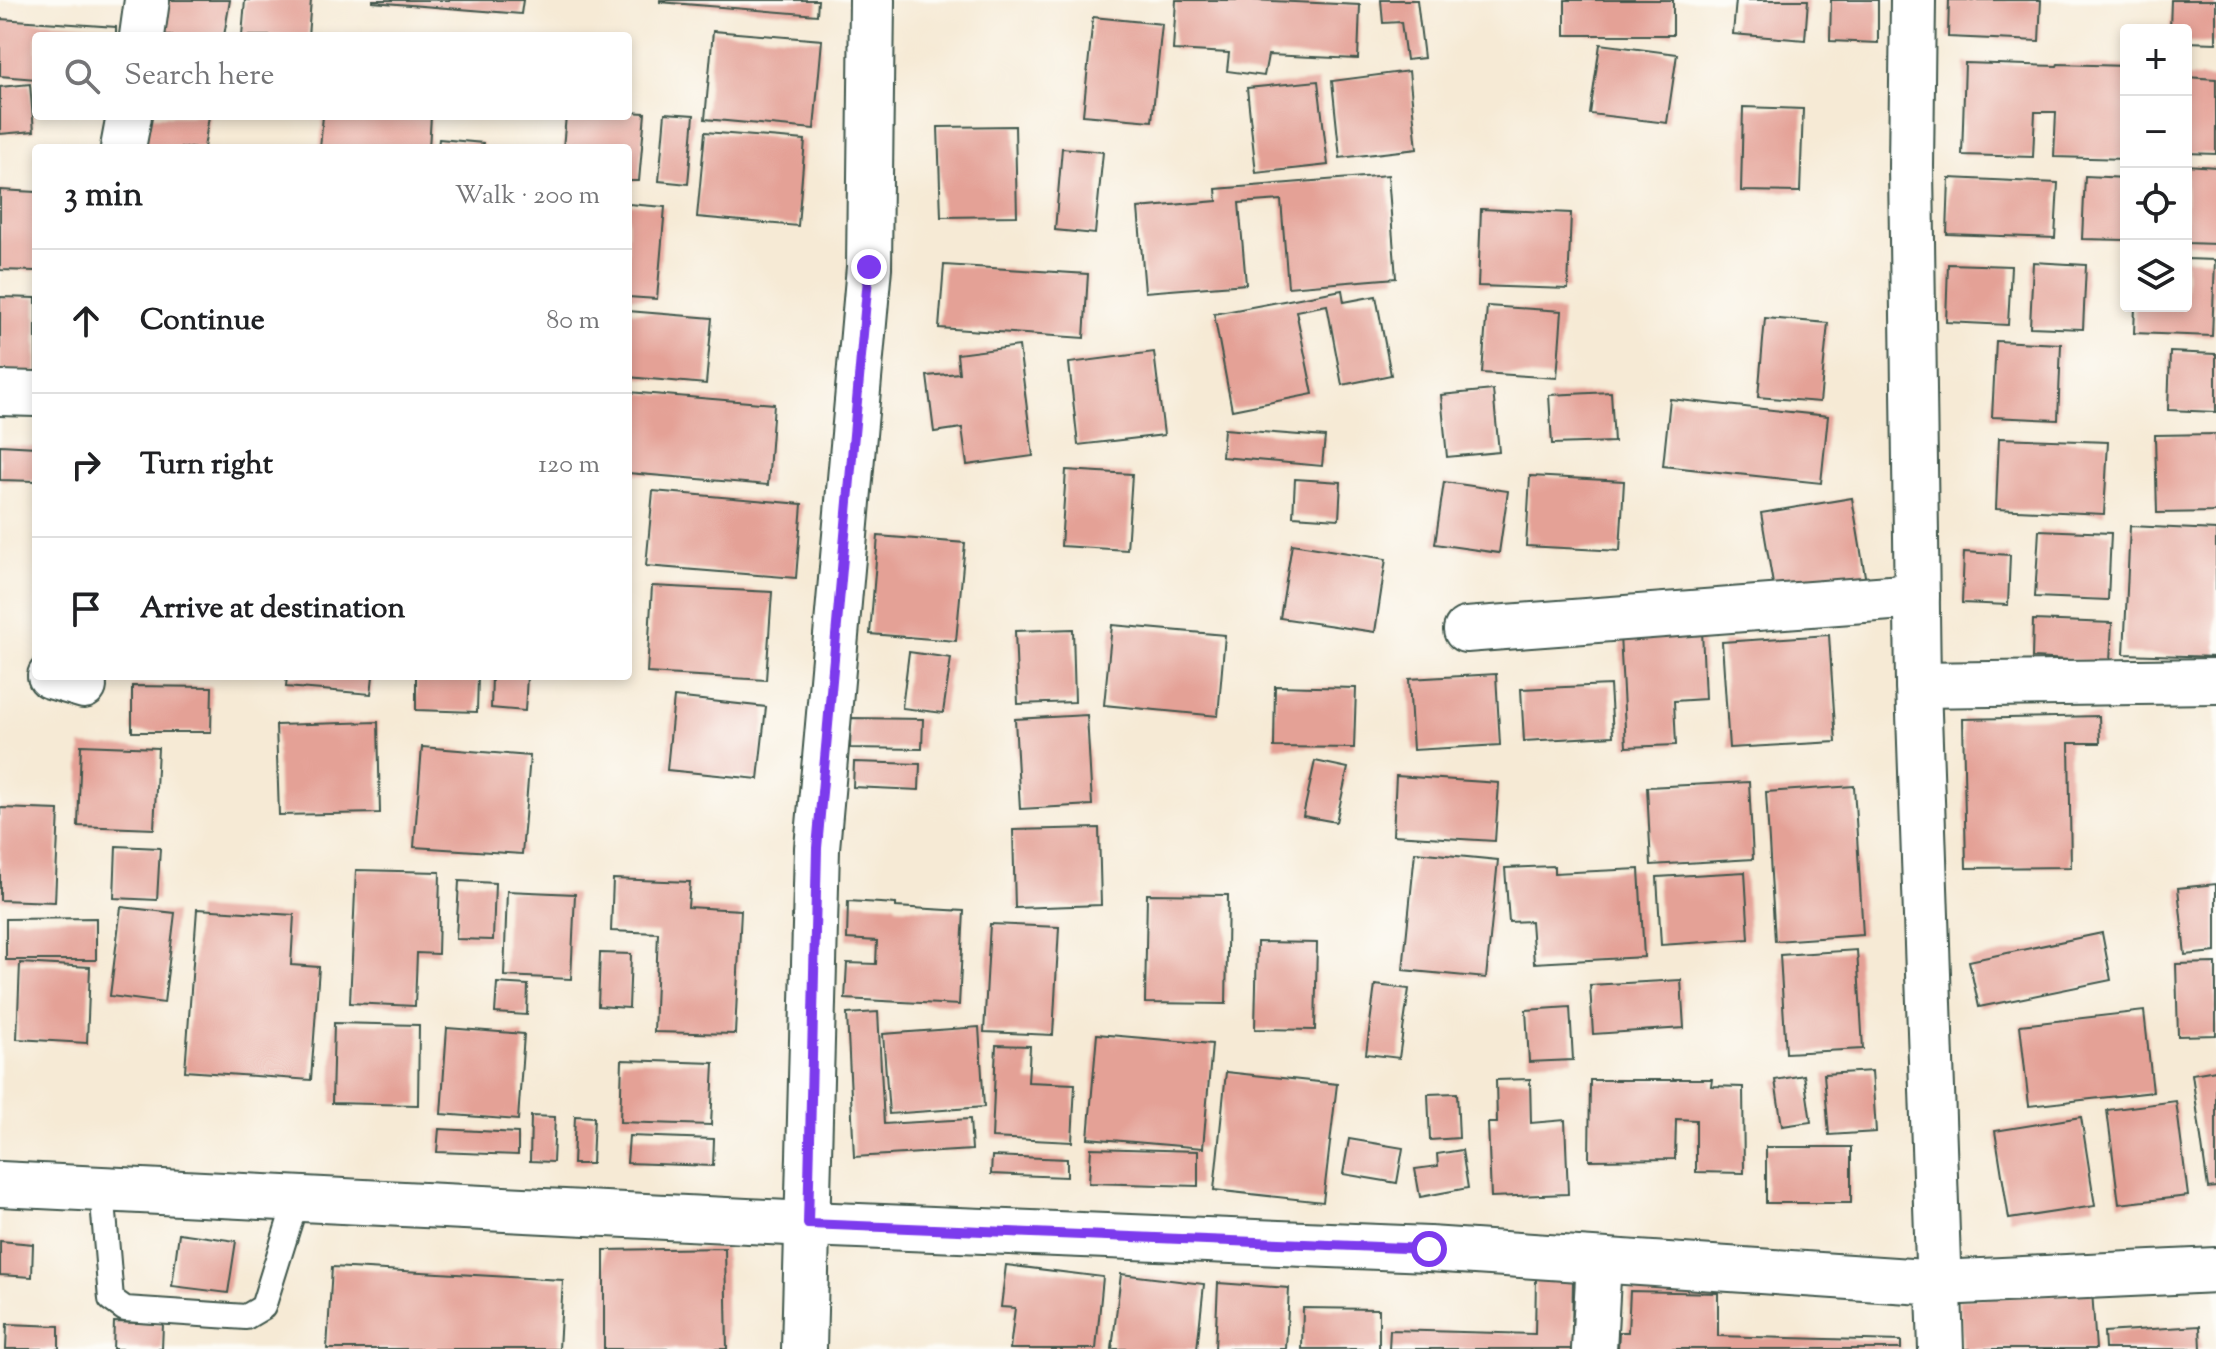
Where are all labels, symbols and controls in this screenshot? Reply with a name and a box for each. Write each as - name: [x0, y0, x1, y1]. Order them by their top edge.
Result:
- map controls: [2120, 24, 2192, 312]
- button: +: [2120, 24, 2192, 96]
- search box: [32, 32, 632, 120]
- icon: search: [60, 54, 104, 98]
- text: Search here: [124, 55, 274, 98]
- button: −: [2120, 96, 2192, 168]
- button: locate: [2120, 168, 2192, 240]
- text: 3 min: [64, 172, 143, 221]
- text: Walk · 200 m: [455, 178, 600, 215]
- button: layers: [2120, 240, 2192, 312]
- route end: [851, 249, 887, 285]
- icon: ahead: [64, 299, 108, 343]
- text: Continue: [140, 300, 265, 343]
- text: 80 m: [546, 303, 600, 340]
- icon: right: [64, 443, 108, 487]
- text: Turn right: [140, 444, 273, 487]
- text: 120 m: [538, 447, 600, 484]
- icon: arrive: [64, 587, 108, 631]
- text: Arrive at destination: [140, 588, 405, 631]
- route start: [1411, 1231, 1447, 1267]

